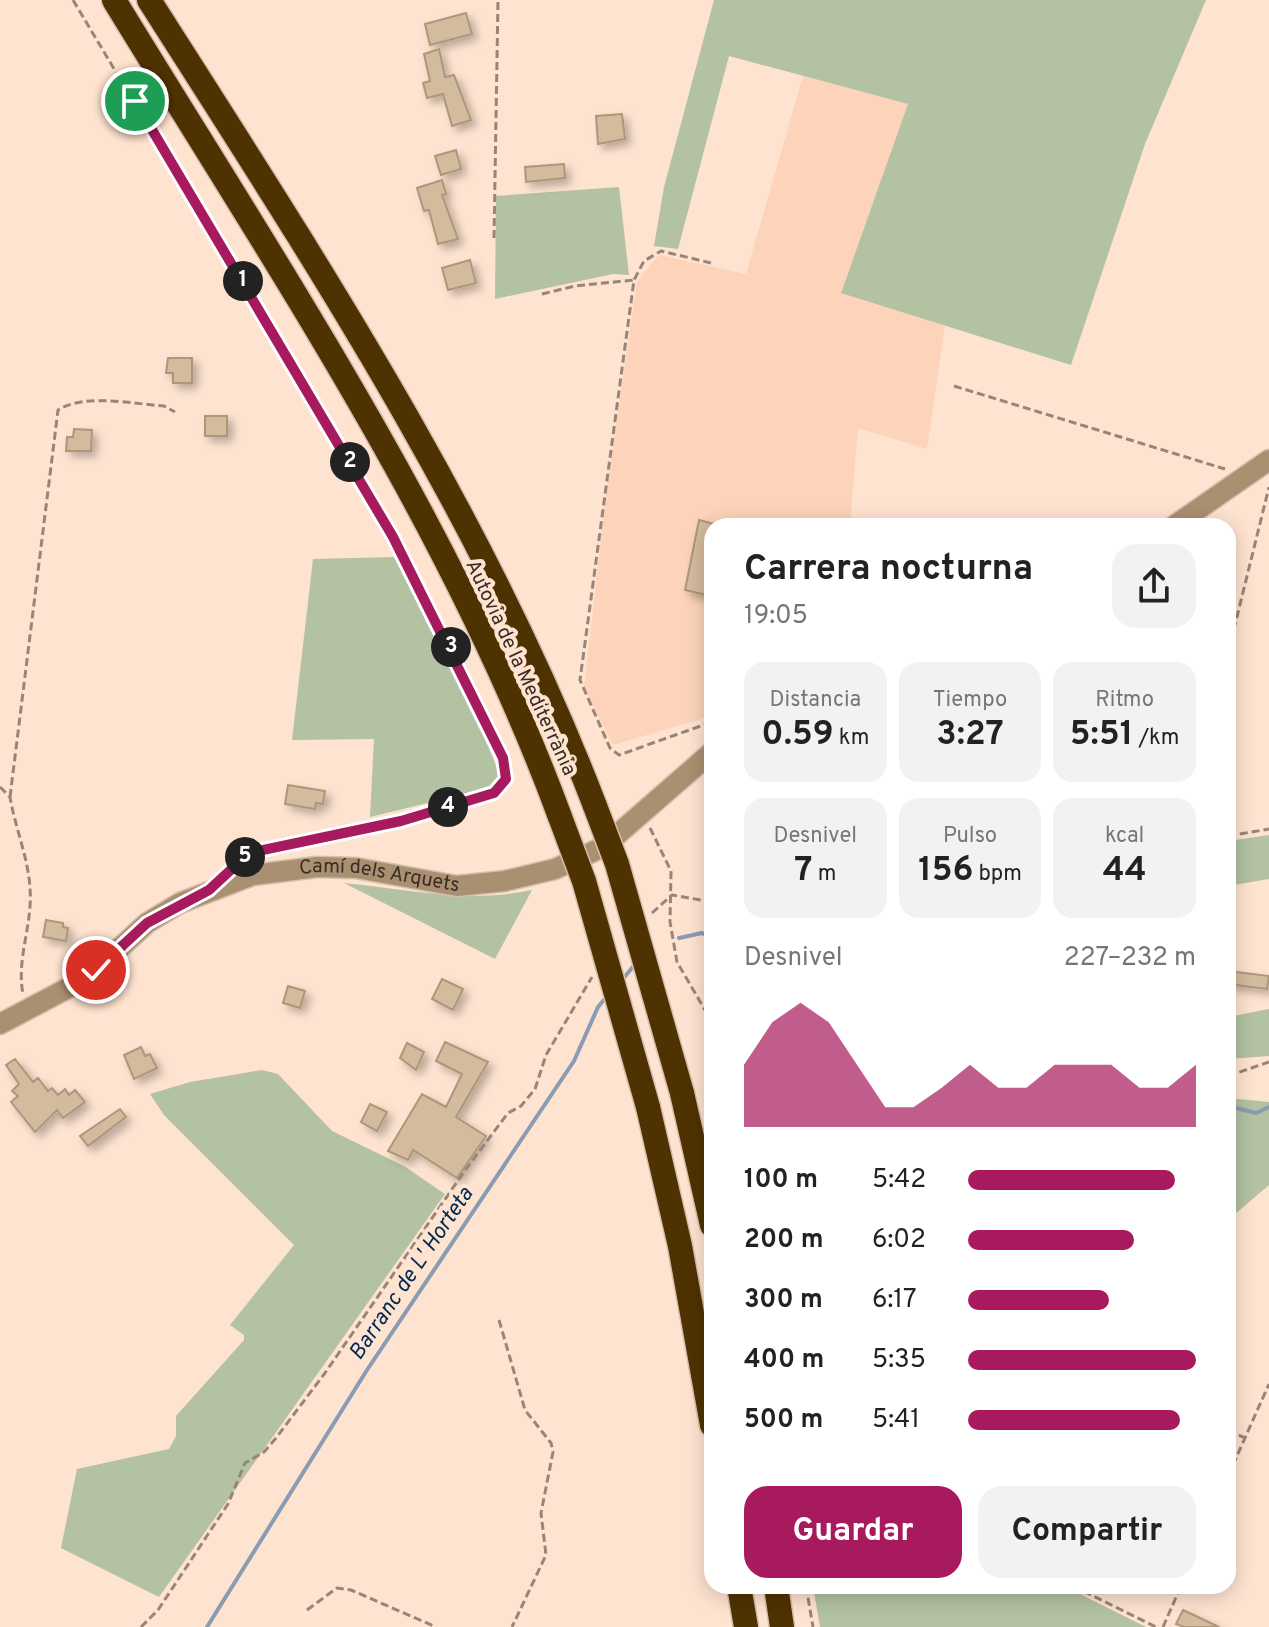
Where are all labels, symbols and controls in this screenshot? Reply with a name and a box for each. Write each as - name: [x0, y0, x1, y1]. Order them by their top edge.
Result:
- pin: [101, 67, 169, 135]
- icon: arrive: [113, 79, 157, 123]
- pin: 1: [223, 261, 263, 301]
- text: 1: [239, 267, 247, 294]
- pin: 2: [330, 442, 370, 482]
- text: 2: [343, 448, 357, 475]
- button: share: [1112, 544, 1196, 628]
- text: Carrera nocturna: [744, 547, 1033, 593]
- street label: Autovia de la Mediterrània: [458, 556, 582, 780]
- text: 19:05: [744, 600, 808, 633]
- pin: 3: [431, 627, 471, 667]
- text: 3: [444, 633, 458, 660]
- text: Distancia: [770, 687, 861, 714]
- text: Tiempo: [933, 687, 1007, 714]
- text: Ritmo: [1095, 687, 1154, 714]
- text: 0.59: [761, 714, 834, 757]
- text: 3:27: [936, 714, 1004, 757]
- text: 5:51: [1070, 714, 1133, 757]
- text: km: [834, 725, 869, 752]
- text: /km: [1133, 725, 1179, 752]
- pin: 4: [428, 787, 468, 827]
- text: 4: [441, 793, 455, 820]
- text: Desnivel: [774, 823, 857, 850]
- text: Pulso: [943, 823, 997, 850]
- text: kcal: [1105, 823, 1144, 850]
- pin: 5: [225, 837, 265, 877]
- text: 5: [238, 843, 252, 870]
- text: 7: [794, 850, 813, 893]
- text: 156: [918, 850, 973, 893]
- text: 44: [1103, 850, 1147, 893]
- street label: Camí dels Arquets: [298, 854, 462, 899]
- text: m: [813, 861, 836, 888]
- text: bpm: [973, 861, 1022, 888]
- pin: [62, 936, 130, 1004]
- text: Desnivel: [744, 942, 843, 975]
- text: 227–232 m: [1064, 942, 1196, 975]
- icon: check: [74, 948, 118, 992]
- text: 100 m: [744, 1164, 818, 1197]
- text: 5:42: [872, 1164, 926, 1197]
- water label: Barranc de L' Horteta: [344, 1182, 480, 1366]
- text: 200 m: [744, 1224, 823, 1257]
- text: 6:02: [872, 1224, 926, 1257]
- text: 300 m: [744, 1284, 823, 1317]
- text: 6:17: [872, 1284, 917, 1317]
- text: 400 m: [744, 1344, 824, 1377]
- text: 5:35: [872, 1344, 926, 1377]
- text: 500 m: [744, 1404, 823, 1437]
- text: 5:41: [872, 1404, 920, 1437]
- button: Guardar: [744, 1486, 962, 1578]
- button: Compartir: [978, 1486, 1196, 1578]

